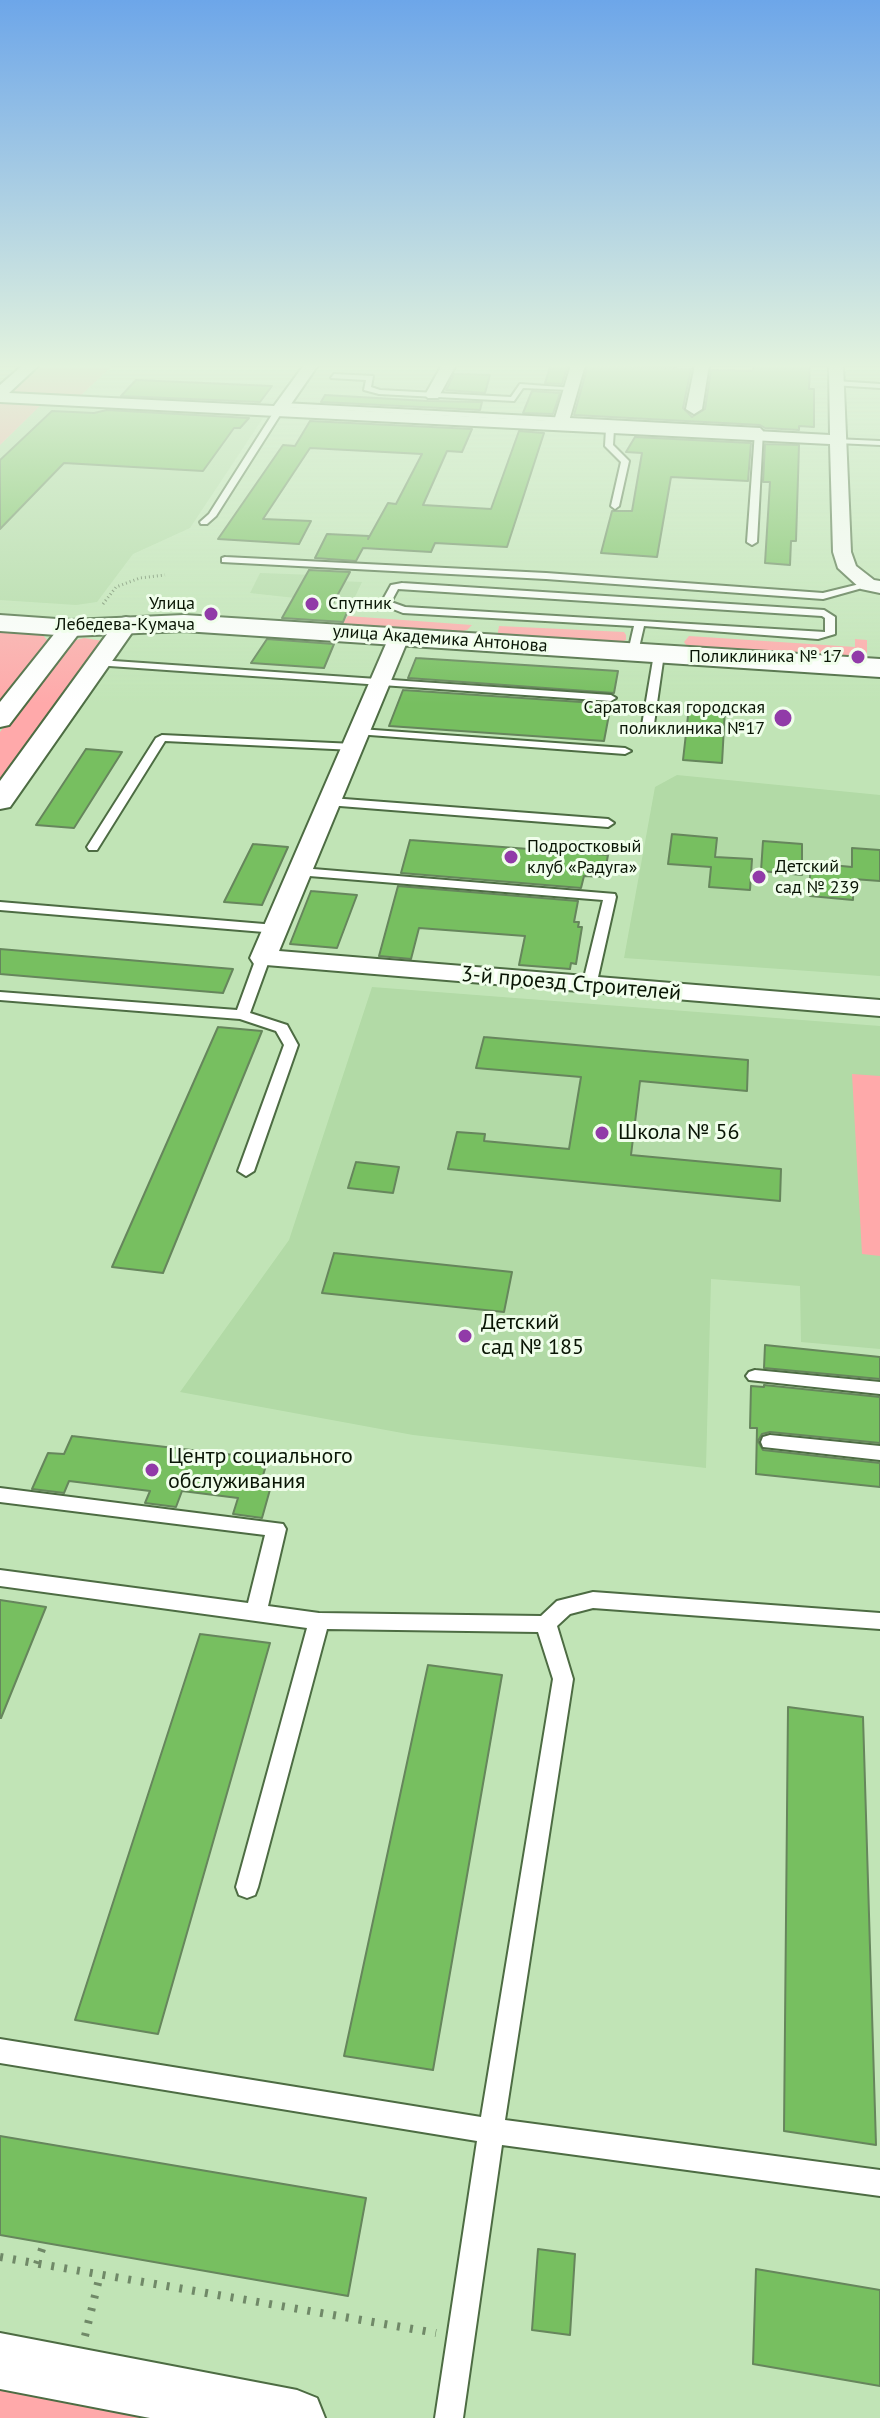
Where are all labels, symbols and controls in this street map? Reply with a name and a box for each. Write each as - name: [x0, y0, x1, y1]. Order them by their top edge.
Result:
- place label: Улица Лебедева-Кумача: [55, 593, 195, 636]
- place label: Спутник: [328, 593, 392, 615]
- marker: Спутник: [303, 595, 321, 613]
- marker: Улица Лебедева-Кумача: [202, 605, 220, 623]
- street label: улица Академика Антонова: [332, 621, 548, 657]
- place label: Поликлиника № 17: [689, 646, 842, 668]
- marker: Поликлиника № 17: [849, 648, 867, 666]
- place label: Саратовская городская поликлиника №17: [583, 697, 765, 740]
- marker: Саратовская городская поликлиника №17: [772, 707, 794, 729]
- place label: Подростковый клуб «Радуга»: [527, 836, 641, 878]
- marker: Подростковый клуб «Радуга»: [502, 848, 520, 866]
- place label: Детский сад № 239: [775, 856, 859, 898]
- marker: Детский сад № 239: [750, 868, 768, 886]
- street label: 3-й проезд Строителей: [460, 961, 682, 1007]
- place label: Школа № 56: [618, 1120, 739, 1146]
- marker: Школа № 56: [593, 1124, 611, 1142]
- place label: Детский сад № 185: [481, 1310, 584, 1362]
- marker: Детский сад № 185: [456, 1327, 474, 1345]
- place label: Центр социального обслуживания: [168, 1444, 353, 1496]
- marker: Центр социального обслуживания: [143, 1461, 161, 1479]

